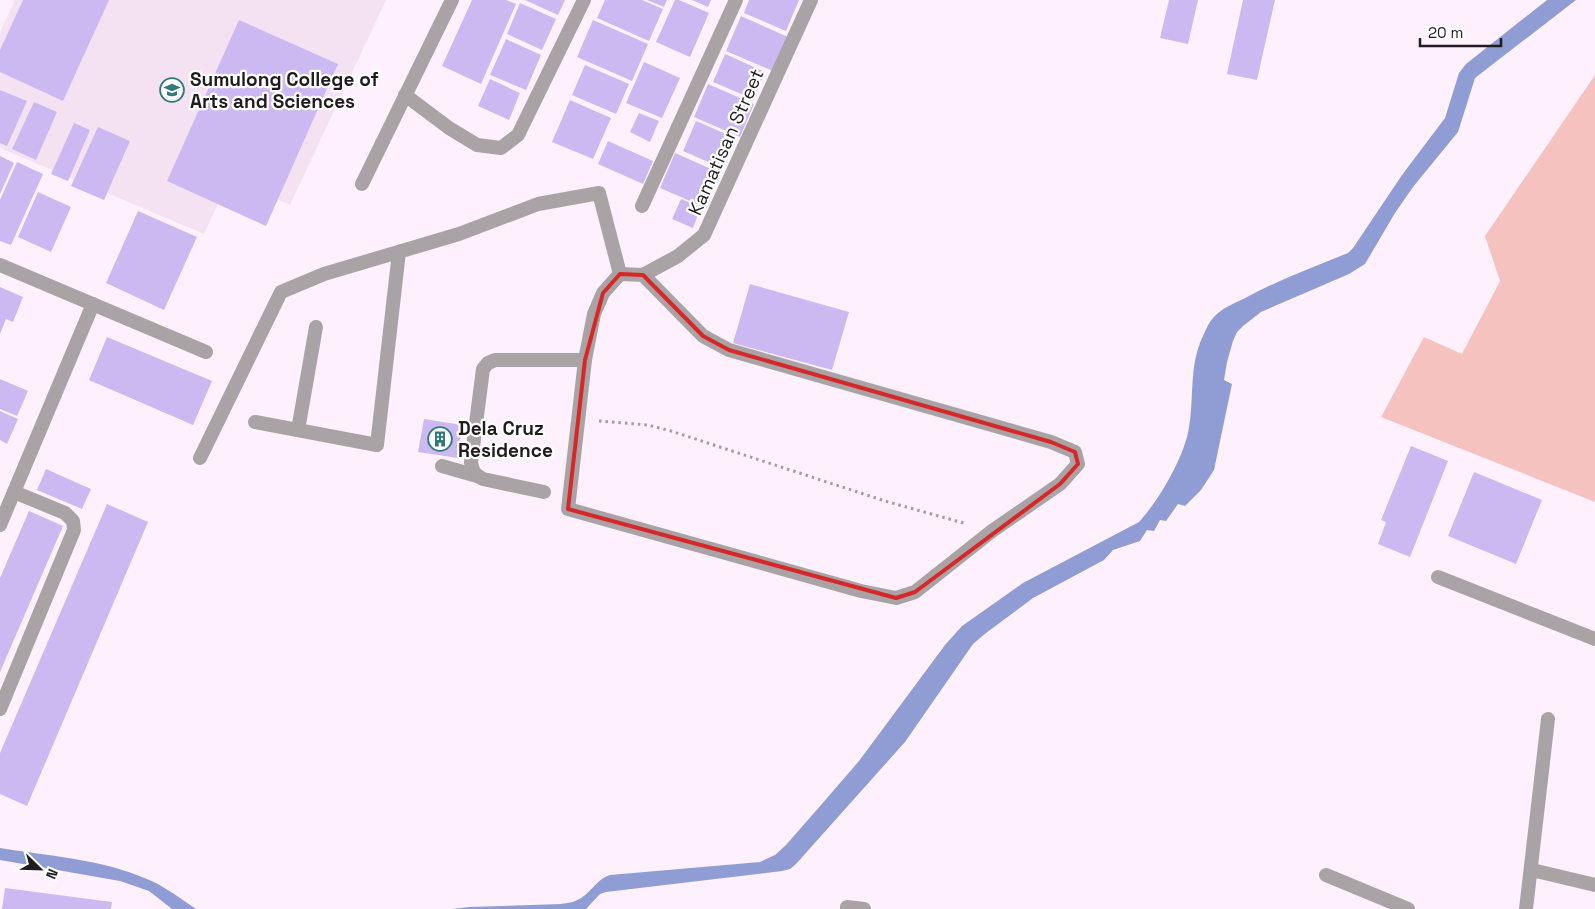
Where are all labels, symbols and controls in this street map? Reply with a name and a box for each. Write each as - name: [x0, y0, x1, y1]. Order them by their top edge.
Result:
- scale bar: [1420, 15, 1501, 47]
- text: 20 m: [1428, 23, 1463, 42]
- street label: Kamatisan Street: [682, 65, 770, 219]
- place label: Sumulong College of Arts and Sciences: [190, 67, 379, 114]
- school or university icon: Sumulong College of Arts and Sciences: [159, 77, 185, 103]
- place label: Dela Cruz Residence: [458, 416, 553, 463]
- building icon: Dela Cruz Residence: [427, 426, 453, 452]
- north arrow: [15, 844, 65, 894]
- text: N: [42, 866, 62, 882]

